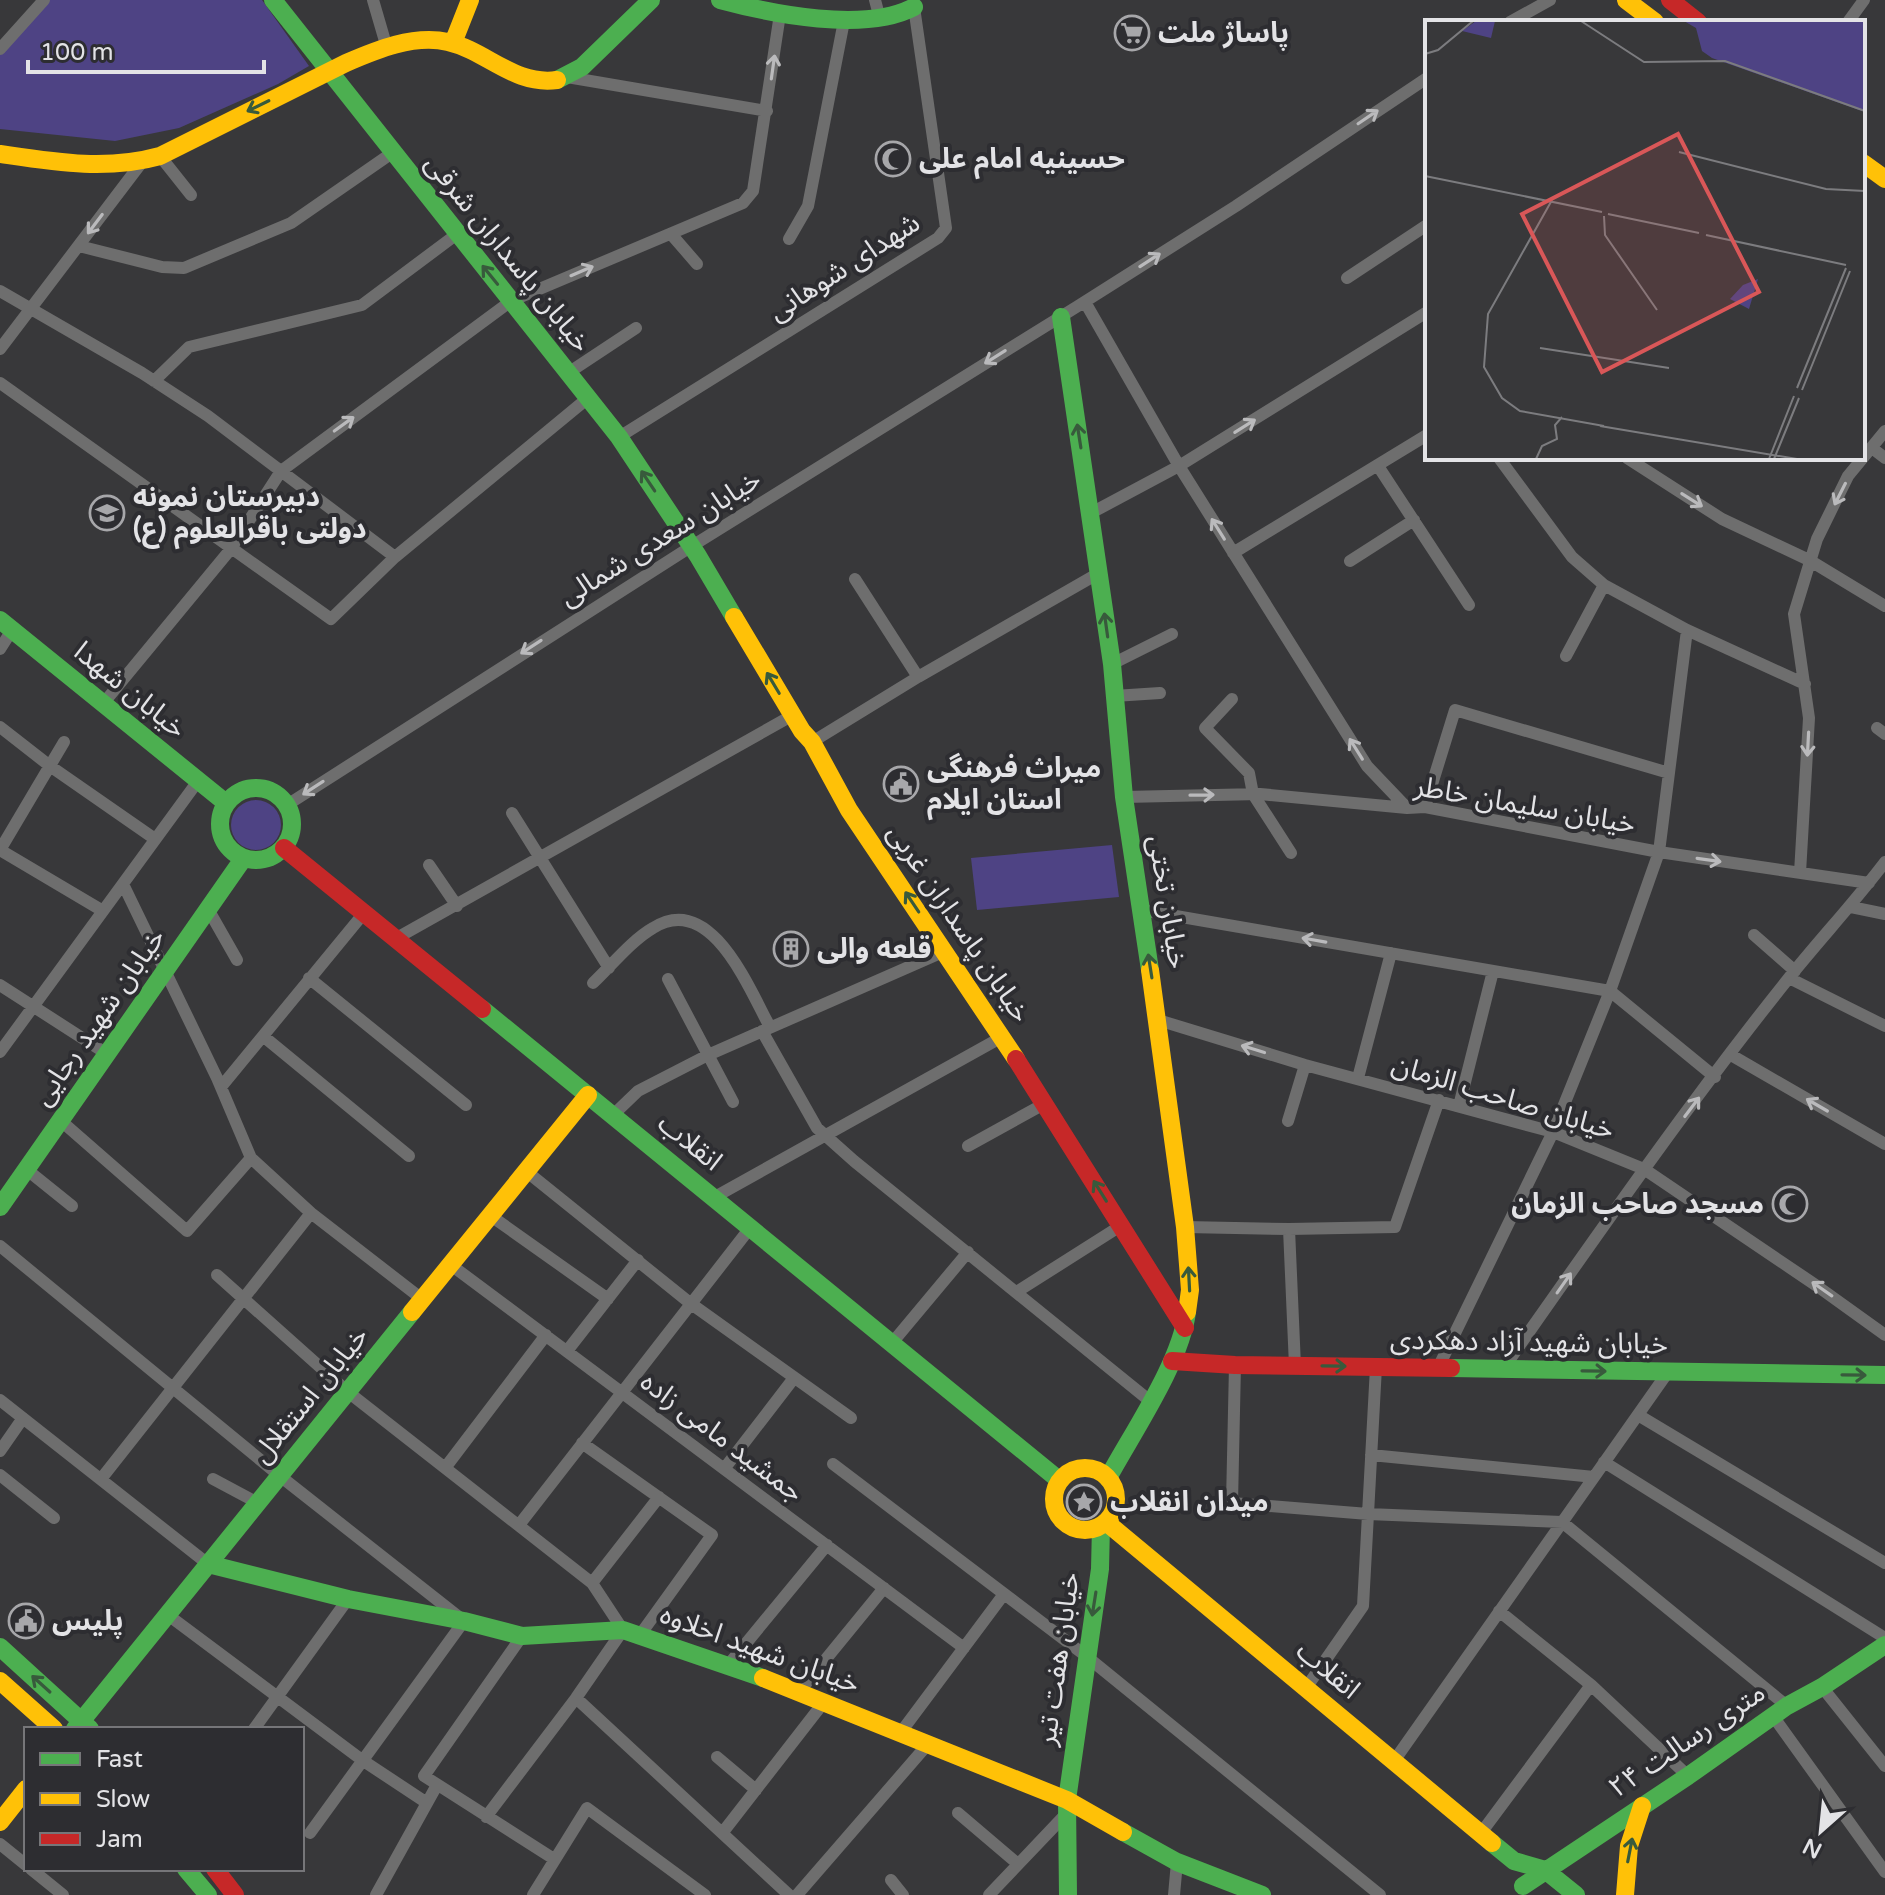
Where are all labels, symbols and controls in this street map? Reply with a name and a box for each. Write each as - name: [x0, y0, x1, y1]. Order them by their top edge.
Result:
- supermarket icon: پاساژ ملت: [1113, 14, 1151, 52]
- place label: پاساژ ملت: [1158, 16, 1289, 51]
- inset map: [1425, 20, 1865, 460]
- scale bar: [28, 24, 264, 74]
- text: 100 m: [40, 38, 114, 67]
- one-way arrow: [766, 55, 781, 80]
- one-way arrow: [247, 99, 271, 114]
- one-way arrow: [1356, 109, 1378, 125]
- mosque icon: حسینیه امام علی: [874, 140, 912, 178]
- place label: حسینیه امام علی: [919, 142, 1125, 180]
- street label: خیابان پاسداران شرقی: [417, 147, 598, 359]
- street label: شهدای شوهانی: [762, 205, 926, 329]
- one-way arrow: [87, 213, 104, 234]
- one-way arrow: [1139, 252, 1161, 268]
- one-way arrow: [570, 262, 594, 277]
- one-way arrow: [481, 265, 498, 286]
- one-way arrow: [984, 349, 1006, 366]
- one-way arrow: [333, 416, 354, 433]
- one-way arrow: [1233, 417, 1256, 433]
- one-way arrow: [1071, 424, 1086, 449]
- street label: خیابان سعدی شمالی: [553, 462, 767, 614]
- one-way arrow: [640, 470, 656, 493]
- place label: دبیرستان نمونه دولتی باقرالعلوم (ع): [133, 480, 366, 550]
- one-way arrow: [1831, 481, 1847, 505]
- one-way arrow: [1680, 493, 1703, 509]
- school or university icon: دبیرستان نمونه دولتی باقرالعلوم (ع): [88, 494, 126, 532]
- one-way arrow: [1209, 518, 1225, 541]
- one-way arrow: [1098, 613, 1113, 638]
- street label: خیابان شهدا: [67, 634, 193, 746]
- one-way arrow: [521, 639, 543, 656]
- one-way arrow: [765, 672, 781, 695]
- one-way arrow: [1800, 730, 1815, 757]
- one-way arrow: [1348, 738, 1364, 761]
- place label: میراث فرهنگی استان ایلام: [927, 751, 1101, 821]
- public building icon: میراث فرهنگی استان ایلام: [882, 765, 920, 803]
- street label: خیابان سلیمان خاطر: [1411, 769, 1638, 841]
- one-way arrow: [302, 781, 325, 797]
- one-way arrow: [1188, 787, 1215, 803]
- street label: خیابان پاسداران غربی: [880, 817, 1038, 1029]
- street label: خیابان تختی: [1141, 833, 1195, 971]
- one-way arrow: [1695, 853, 1721, 868]
- one-way arrow: [904, 892, 920, 914]
- street label: خیابان شهید رجایی: [25, 922, 173, 1112]
- building icon: قلعه والی: [772, 930, 810, 968]
- place label: قلعه والی: [817, 932, 931, 966]
- one-way arrow: [1302, 932, 1328, 947]
- one-way arrow: [1142, 954, 1157, 979]
- one-way arrow: [1241, 1041, 1267, 1056]
- street label: خیابان صاحب الزمان: [1388, 1047, 1618, 1147]
- one-way arrow: [1683, 1097, 1700, 1118]
- one-way arrow: [1806, 1097, 1830, 1112]
- street label: انقلاب: [651, 1106, 729, 1178]
- one-way arrow: [1091, 1180, 1108, 1202]
- mosque icon: مسجد صاحب الزمان: [1771, 1185, 1809, 1223]
- place label: مسجد صاحب الزمان: [1511, 1187, 1764, 1221]
- one-way arrow: [1181, 1267, 1196, 1293]
- one-way arrow: [1556, 1272, 1572, 1294]
- one-way arrow: [1811, 1281, 1833, 1297]
- street label: خیابان استقلال: [244, 1320, 376, 1470]
- street label: خیابان شهید آزاد دهکردی: [1390, 1323, 1668, 1361]
- one-way arrow: [1320, 1359, 1347, 1374]
- one-way arrow: [1580, 1363, 1607, 1379]
- street label: جمشید مامی زاده: [634, 1365, 810, 1509]
- one-way arrow: [1840, 1367, 1867, 1383]
- place icon: میدان انقلاب: [1065, 1483, 1103, 1521]
- place label: میدان انقلاب: [1110, 1485, 1268, 1519]
- street label: خیابان هفت تیر: [1029, 1570, 1087, 1749]
- one-way arrow: [1086, 1590, 1101, 1616]
- street label: خیابان شهید اخلاوه: [656, 1597, 864, 1701]
- public building icon: پلیس: [7, 1602, 45, 1640]
- place label: پلیس: [52, 1604, 123, 1639]
- street label: انقلاب: [1289, 1634, 1367, 1706]
- one-way arrow: [31, 1675, 52, 1694]
- street label: ۲۴ متری رسالت: [1602, 1675, 1772, 1805]
- legend: [24, 1727, 304, 1871]
- text: Fast: [96, 1745, 143, 1774]
- text: Slow: [96, 1785, 150, 1814]
- north arrow: [1781, 1791, 1861, 1871]
- text: Jam: [96, 1825, 143, 1854]
- text: N: [1799, 1832, 1826, 1864]
- one-way arrow: [1623, 1837, 1638, 1863]

